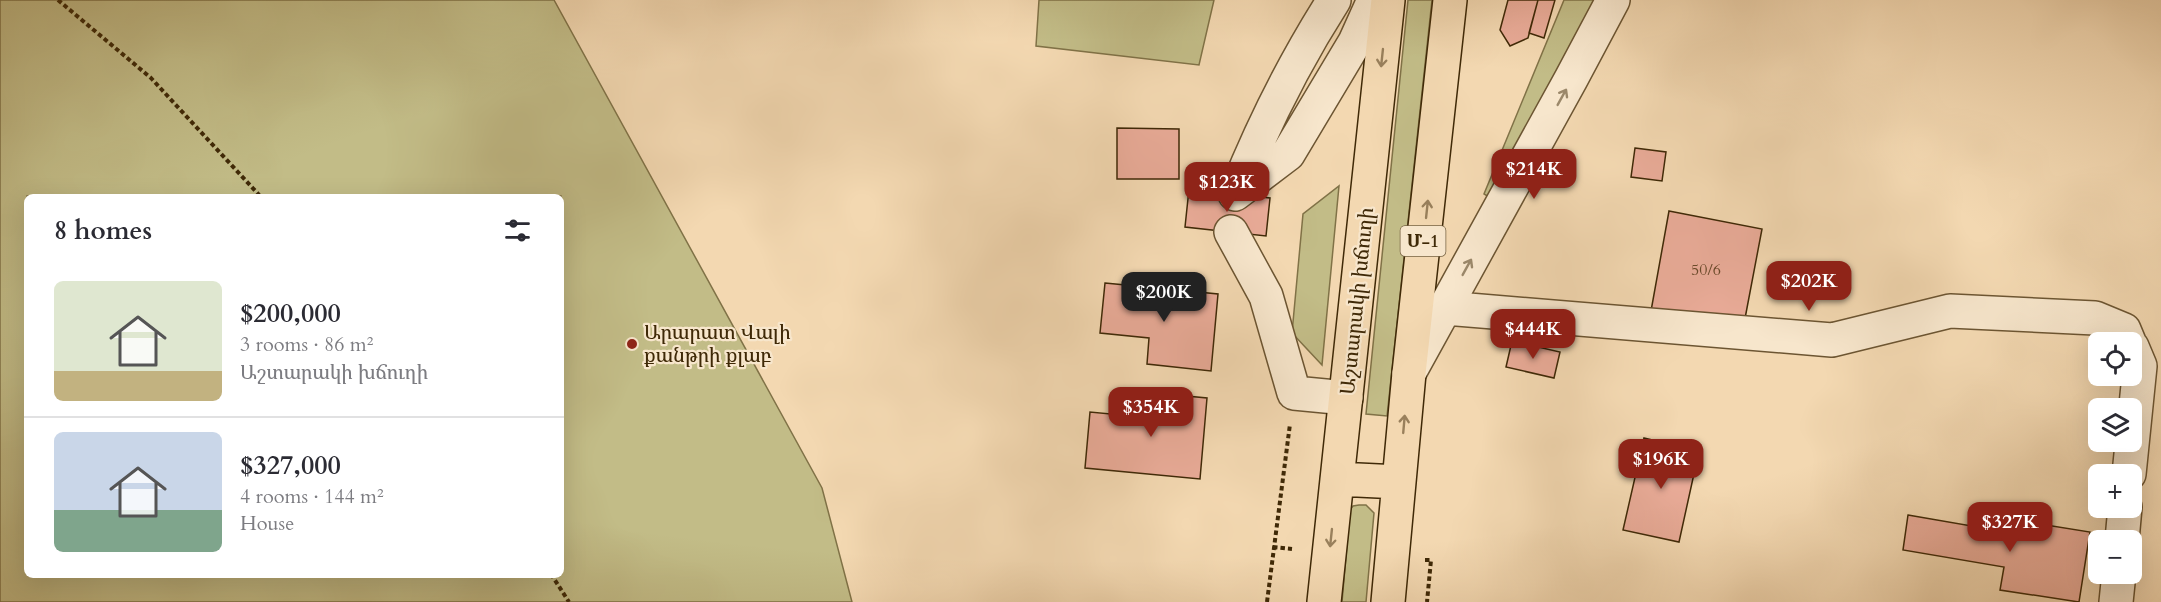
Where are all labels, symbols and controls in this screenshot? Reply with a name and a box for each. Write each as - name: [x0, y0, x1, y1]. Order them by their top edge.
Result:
- one-way arrow: [1376, 48, 1387, 68]
- one-way arrow: [1557, 88, 1568, 106]
- pin: $214K: [1492, 149, 1576, 200]
- text: $214K: [1505, 155, 1563, 182]
- pin: $123K: [1185, 162, 1269, 213]
- text: $123K: [1198, 168, 1256, 195]
- one-way arrow: [1422, 199, 1433, 219]
- street label: Աշտարակի խճուղի: [1334, 206, 1380, 396]
- text: 8 homes: [54, 213, 152, 248]
- icon: filters: [501, 214, 534, 247]
- road number: Մ-1: [1400, 226, 1446, 256]
- one-way arrow: [1462, 259, 1474, 276]
- house number: 50/6: [1691, 259, 1721, 281]
- pin: $202K: [1767, 261, 1851, 312]
- text: $202K: [1780, 267, 1838, 294]
- pin: $200K: [1122, 272, 1206, 323]
- text: $200K: [1135, 278, 1193, 305]
- text: $200,000: [240, 296, 341, 331]
- icon: home: [102, 305, 174, 377]
- pin: $444K: [1491, 309, 1575, 360]
- text: $444K: [1504, 315, 1562, 342]
- place label: Արարատ Վալի քանթրի քլաբ: [644, 319, 791, 369]
- text: 3 rooms · 86 m²: [240, 331, 373, 358]
- map controls: [2088, 332, 2142, 584]
- button: locate: [2088, 332, 2142, 386]
- marker: Արարատ Վալի քանթրի քլաբ: [625, 337, 639, 351]
- text: Աշտարակի խճուղի: [240, 359, 428, 386]
- pin: $354K: [1109, 387, 1193, 438]
- text: $354K: [1122, 393, 1180, 420]
- button: layers: [2088, 398, 2142, 452]
- one-way arrow: [1399, 414, 1410, 434]
- pin: $196K: [1619, 439, 1703, 490]
- text: $196K: [1632, 445, 1690, 472]
- text: $327,000: [240, 448, 341, 483]
- icon: home: [102, 456, 174, 528]
- button: +: [2088, 464, 2142, 518]
- text: 4 rooms · 144 m²: [240, 483, 384, 510]
- pin: $327K: [1968, 502, 2052, 553]
- text: $327K: [1981, 508, 2039, 535]
- text: House: [240, 510, 294, 537]
- one-way arrow: [1325, 527, 1336, 547]
- button: −: [2088, 530, 2142, 584]

